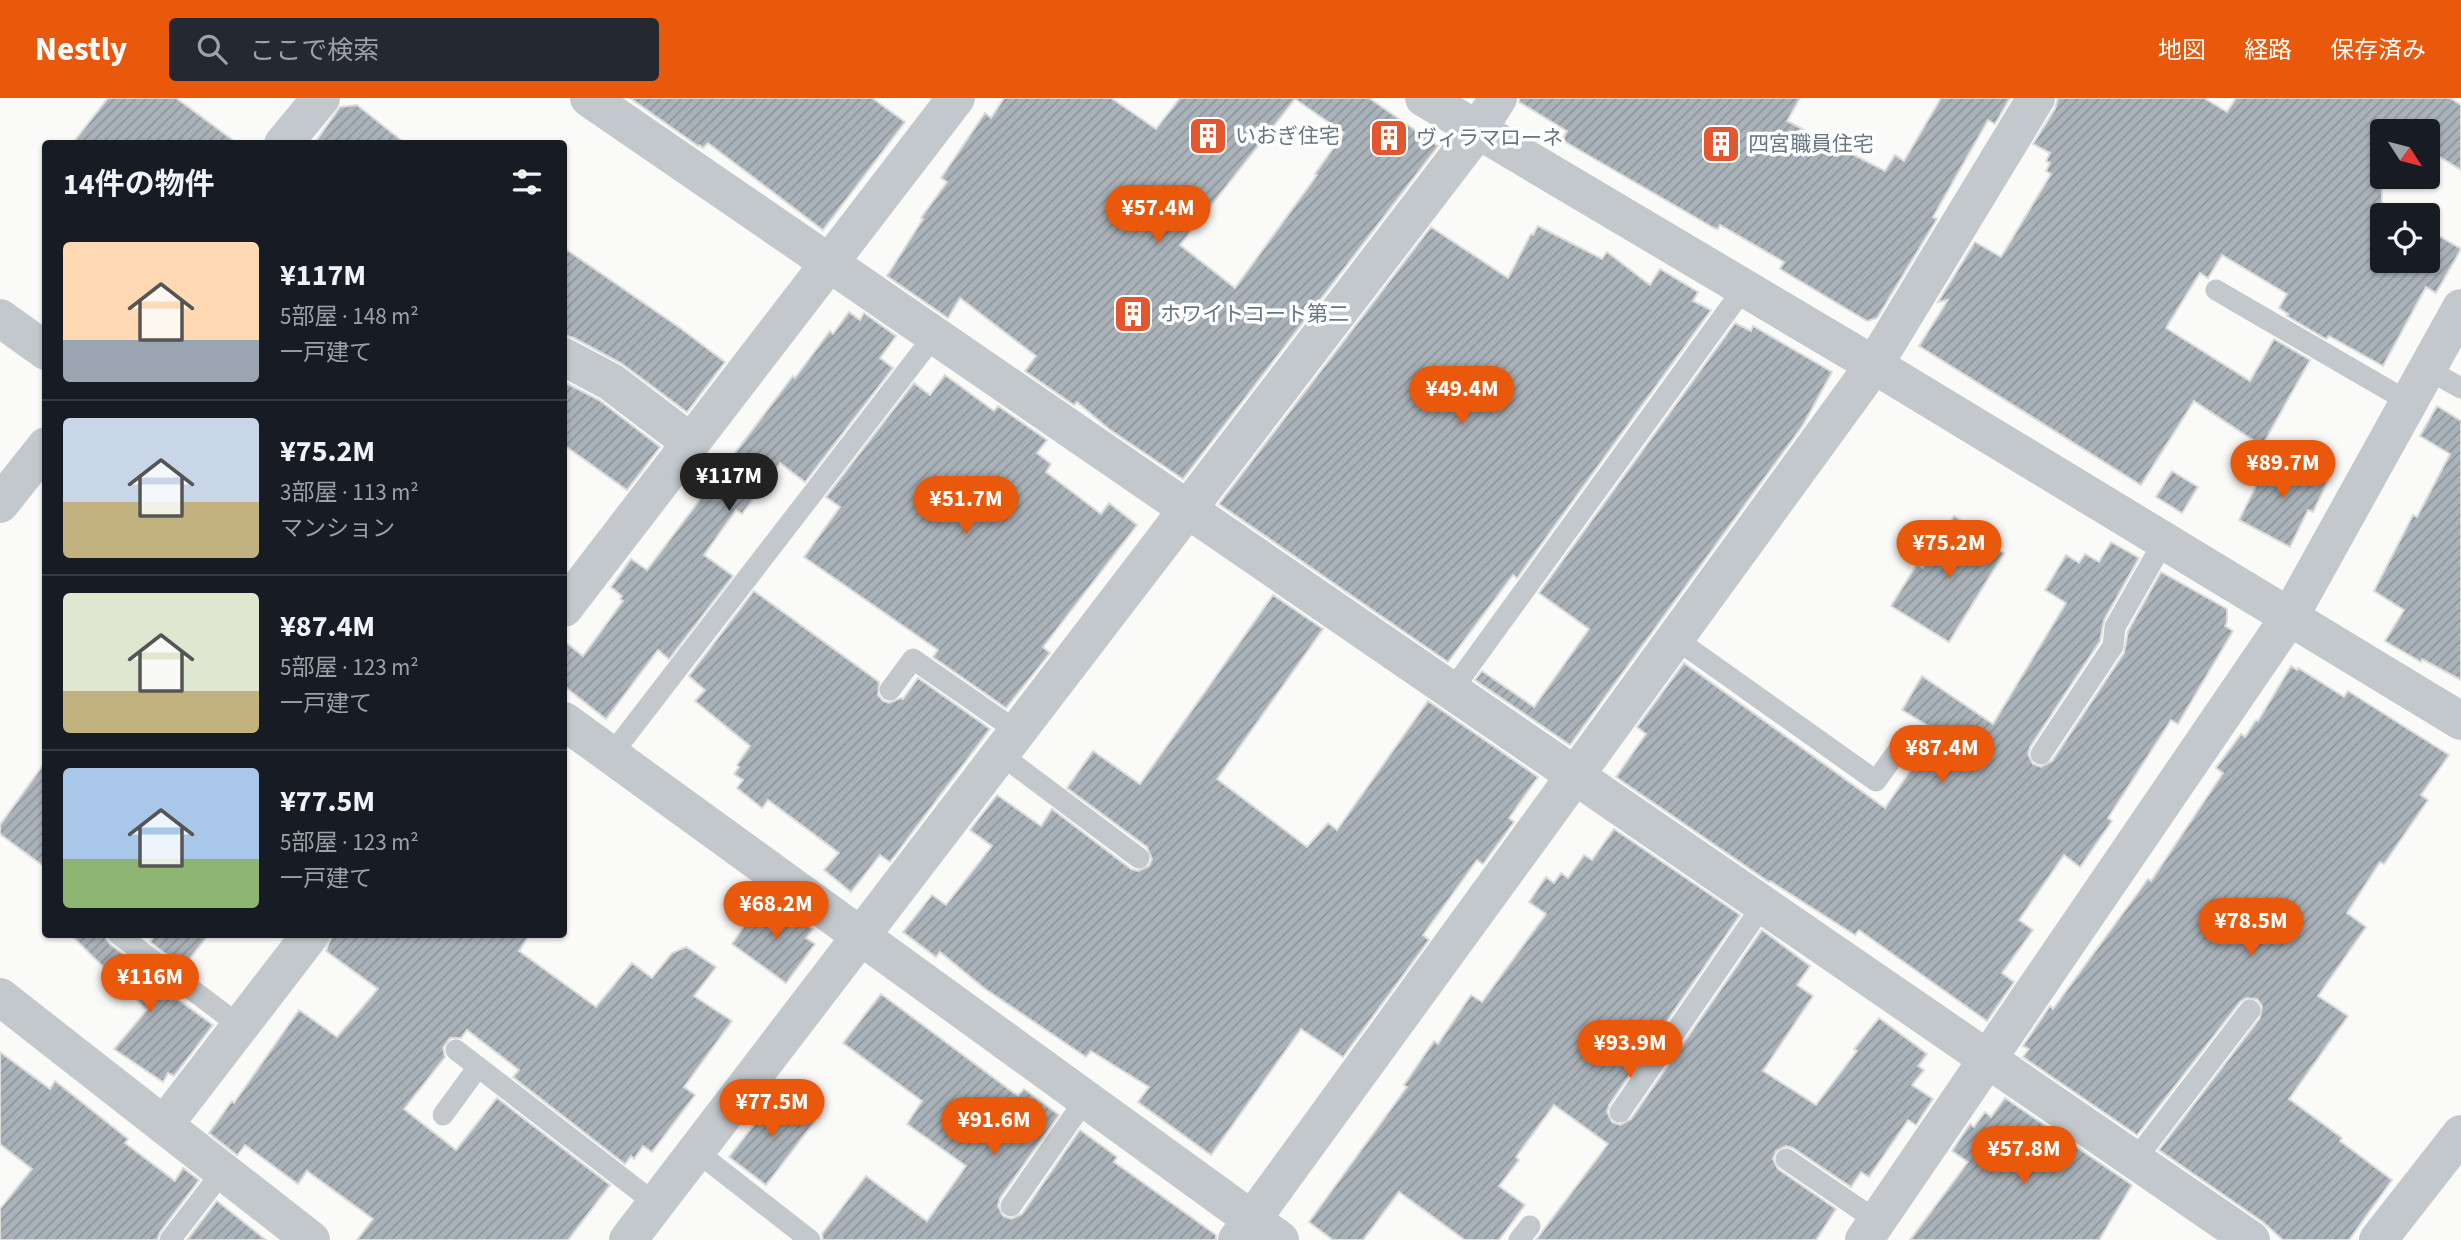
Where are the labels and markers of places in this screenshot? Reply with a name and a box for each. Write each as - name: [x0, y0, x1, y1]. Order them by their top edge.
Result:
- building icon: いおぎ住宅: [1187, 115, 1229, 157]
- building icon: ヴィラマローネ: [1368, 117, 1410, 159]
- place label: いおぎ住宅: [1235, 121, 1340, 151]
- place label: ヴィラマローネ: [1416, 123, 1563, 153]
- building icon: 四宮職員住宅: [1700, 123, 1742, 165]
- place label: 四宮職員住宅: [1748, 129, 1874, 159]
- pin: ¥57.4M: [1101, 186, 1215, 245]
- building icon: ホワイトコート第二: [1112, 293, 1154, 335]
- place label: ホワイトコート第二: [1160, 299, 1349, 329]
- pin: ¥49.4M: [1405, 366, 1519, 426]
- pin: ¥89.7M: [2226, 440, 2340, 500]
- pin: ¥117M: [680, 454, 778, 513]
- pin: ¥51.7M: [909, 476, 1023, 536]
- pin: ¥75.2M: [1892, 520, 2006, 580]
- pin: ¥87.4M: [1885, 726, 1999, 785]
- pin: ¥68.2M: [719, 882, 833, 941]
- pin: ¥78.5M: [2194, 898, 2308, 958]
- pin: ¥116M: [101, 954, 199, 1014]
- pin: ¥93.9M: [1573, 1020, 1687, 1080]
- pin: ¥77.5M: [715, 1080, 829, 1139]
- pin: ¥91.6M: [937, 1098, 1051, 1157]
- pin: ¥57.8M: [1967, 1126, 2081, 1186]

